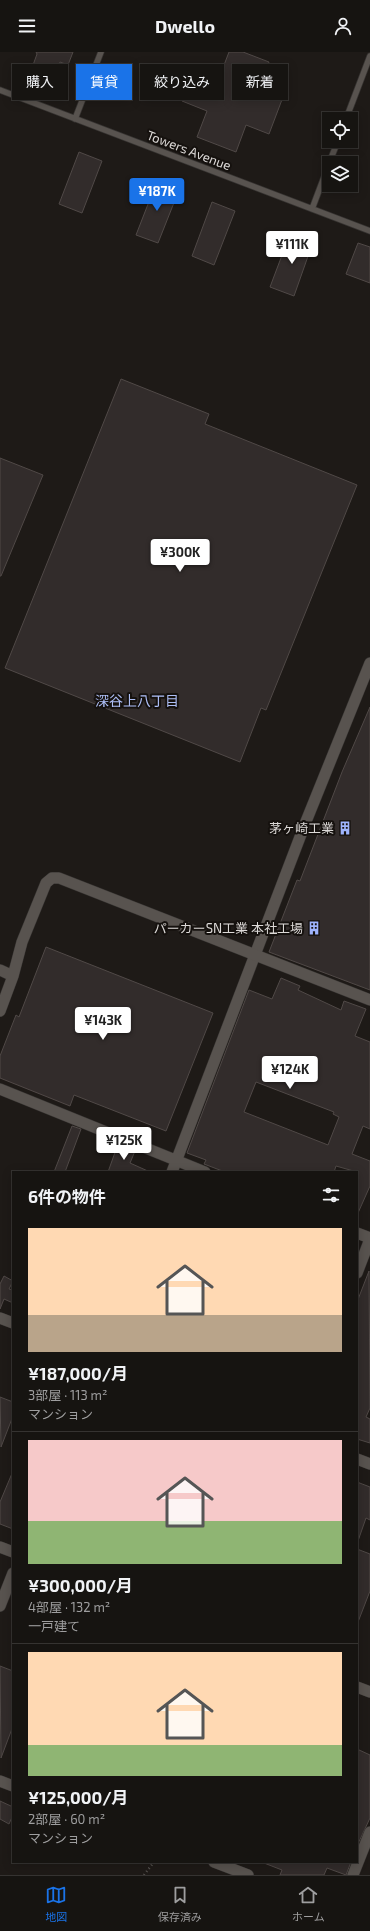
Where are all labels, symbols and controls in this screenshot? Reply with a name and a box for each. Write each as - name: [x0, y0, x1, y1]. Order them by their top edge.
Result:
- icon: menu: [16, 15, 38, 37]
- text: Dwello: [155, 15, 215, 37]
- icon: person: [332, 15, 354, 37]
- chip: 購入: [12, 64, 68, 100]
- chip: 賃貸: [76, 64, 132, 100]
- chip: 絞り込み: [140, 64, 224, 100]
- chip: 新着: [232, 64, 288, 100]
- map controls: [322, 112, 358, 192]
- button: locate: [322, 112, 358, 148]
- street label: Towers Avenue: [145, 127, 233, 173]
- button: layers: [322, 156, 358, 192]
- pin: ¥187K: [129, 178, 185, 212]
- text: ¥187K: [138, 183, 176, 199]
- pin: ¥111K: [264, 231, 320, 265]
- text: ¥111K: [275, 236, 309, 252]
- pin: ¥300K: [152, 539, 208, 573]
- text: ¥300K: [160, 544, 200, 560]
- district label: 深谷上八丁目: [95, 692, 179, 709]
- place label: 茅ヶ崎工業: [269, 820, 334, 836]
- building icon: 茅ヶ崎工業: [337, 820, 353, 836]
- place label: パーカーSN工業 本社工場: [154, 920, 303, 936]
- building icon: パーカーSN工業 本社工場: [306, 920, 322, 936]
- pin: ¥143K: [75, 1007, 131, 1041]
- text: ¥143K: [84, 1012, 122, 1028]
- pin: ¥124K: [262, 1056, 318, 1090]
- text: ¥124K: [271, 1061, 309, 1077]
- pin: ¥125K: [96, 1127, 152, 1161]
- text: ¥125K: [105, 1132, 143, 1148]
- icon: filters: [320, 1184, 342, 1206]
- text: 6件の物件: [28, 1186, 106, 1206]
- icon: home: [149, 1254, 221, 1326]
- text: ¥187,000/月: [28, 1363, 128, 1383]
- text: 3部屋 · 113 m²: [28, 1387, 107, 1403]
- text: マンション: [28, 1406, 93, 1422]
- icon: home: [149, 1466, 221, 1538]
- text: ¥300,000/月: [28, 1575, 133, 1595]
- text: 4部屋 · 132 m²: [28, 1599, 110, 1615]
- text: 一戸建て: [28, 1618, 80, 1634]
- icon: home: [149, 1678, 221, 1750]
- text: ¥125,000/月: [28, 1787, 129, 1807]
- text: 2部屋 · 60 m²: [28, 1811, 105, 1827]
- text: マンション: [28, 1830, 93, 1846]
- tab: 地図: [45, 1884, 67, 1924]
- tab: 保存済み: [158, 1884, 202, 1924]
- tab: ホーム: [292, 1884, 325, 1924]

